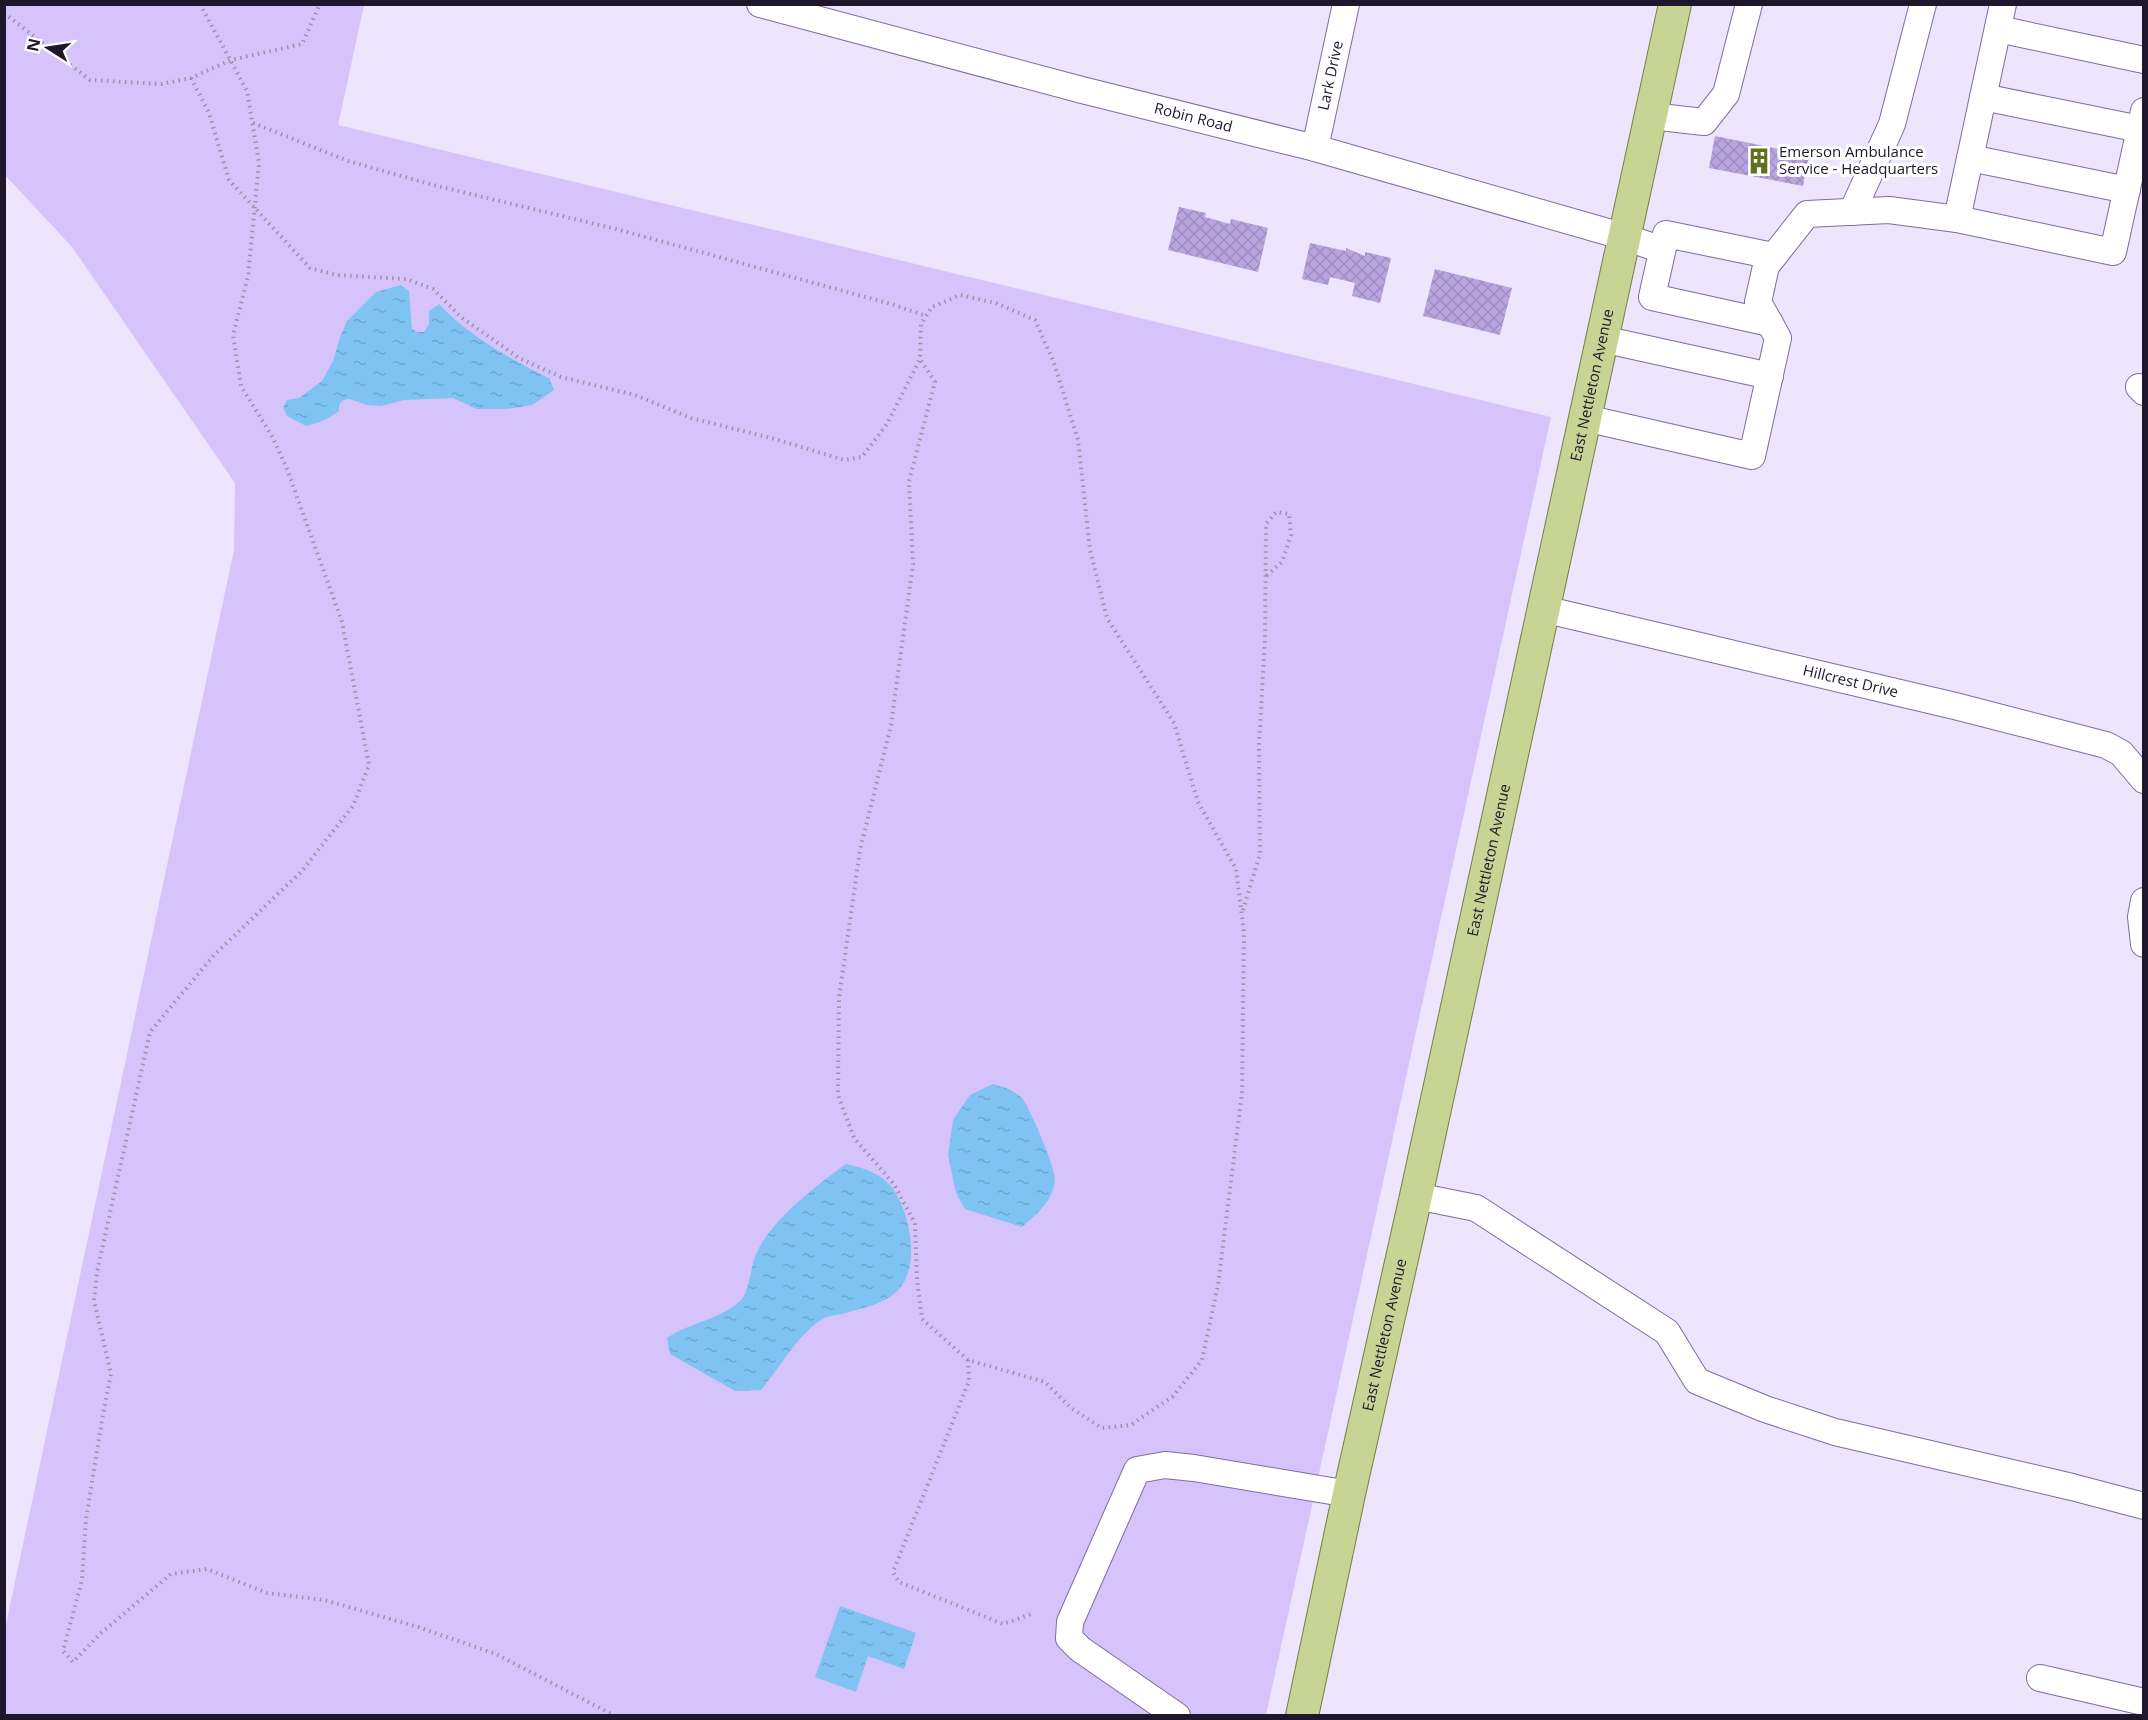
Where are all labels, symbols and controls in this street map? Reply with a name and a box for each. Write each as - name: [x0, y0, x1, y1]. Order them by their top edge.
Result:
- north arrow: [18, 18, 78, 78]
- text: N: [21, 36, 45, 54]
- street label: Lark Drive: [1312, 39, 1347, 112]
- street label: Robin Road: [1152, 97, 1235, 136]
- place label: Emerson Ambulance Service - Headquarters: [1779, 141, 1938, 178]
- building icon: Emerson Ambulance Service - Headquarters: [1744, 146, 1774, 176]
- street label: East Nettleton Avenue: [1565, 307, 1617, 463]
- street label: Hillcrest Drive: [1801, 660, 1901, 701]
- street label: East Nettleton Avenue: [1462, 782, 1514, 938]
- street label: East Nettleton Avenue: [1357, 1257, 1411, 1413]

